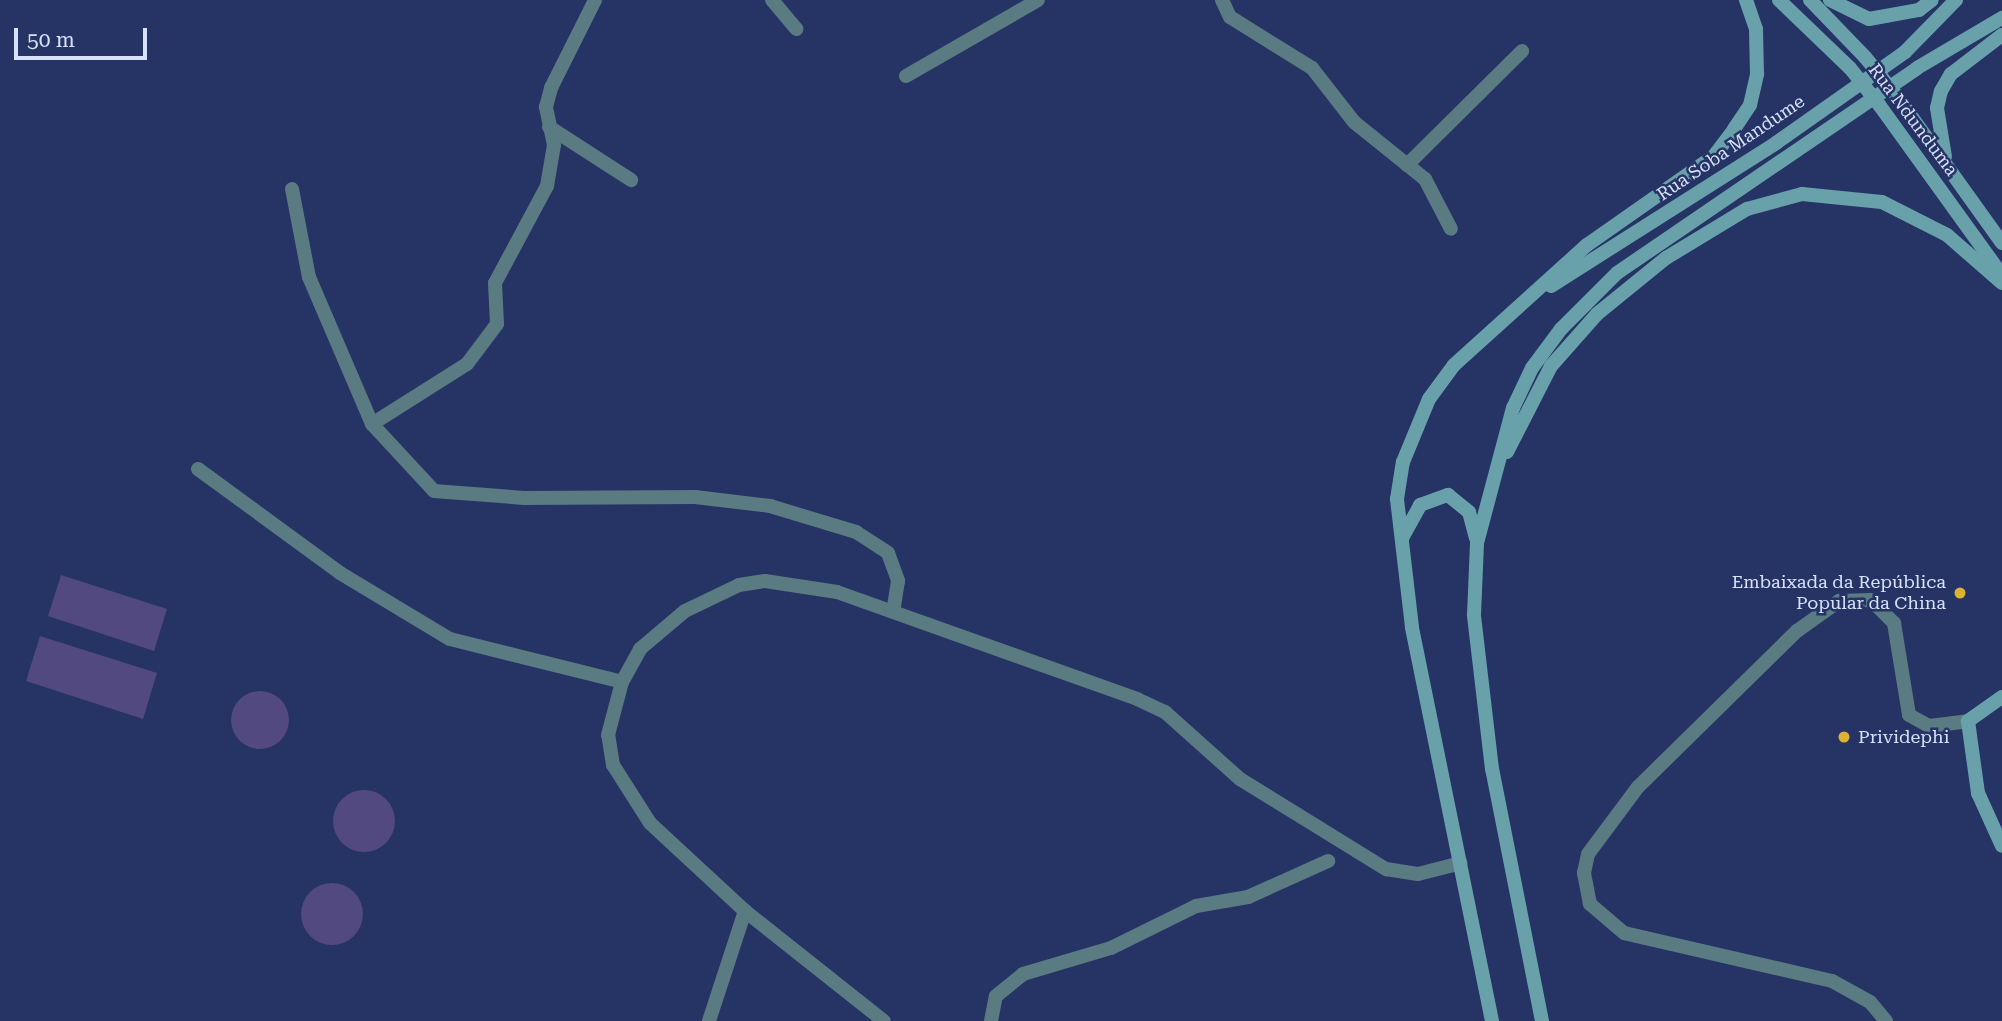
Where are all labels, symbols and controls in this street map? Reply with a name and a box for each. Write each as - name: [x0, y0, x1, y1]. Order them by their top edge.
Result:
- scale bar: [18, 14, 150, 58]
- text: 50 m: [27, 28, 75, 52]
- street label: Rua Ndunduma: [1864, 59, 1962, 181]
- street label: Rua Soba Mandume: [1653, 91, 1809, 205]
- place label: Embaixada da República Popular da China: [1732, 572, 1946, 614]
- marker: Embaixada da República Popular da China: [1952, 585, 1968, 601]
- place label: Prividephi: [1858, 726, 1949, 748]
- marker: Prividephi: [1836, 729, 1852, 745]

